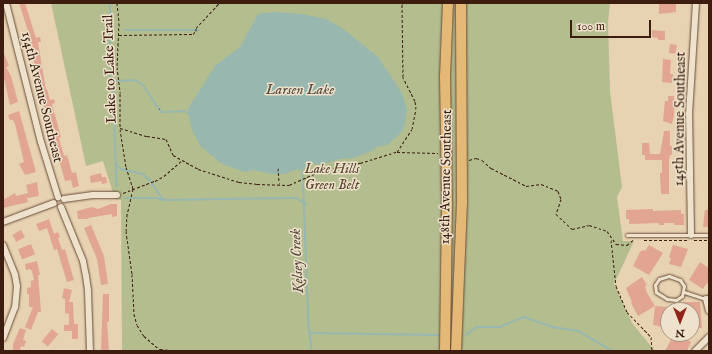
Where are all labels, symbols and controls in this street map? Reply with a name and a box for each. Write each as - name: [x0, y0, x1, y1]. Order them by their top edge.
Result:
- scale bar: [572, 12, 653, 38]
- street label: Lake to Lake Trail: [100, 14, 120, 124]
- text: 100 m: [577, 19, 605, 34]
- street label: 154th Avenue Southeast: [18, 30, 66, 164]
- street label: 145th Avenue Southeast: [670, 52, 690, 186]
- water label: Larsen Lake: [266, 81, 334, 99]
- street label: 148th Avenue Southeast: [436, 109, 456, 245]
- park label: Lake Hills Green Belt: [304, 161, 360, 194]
- water label: Kelsey Creek: [286, 228, 308, 294]
- north arrow: [660, 302, 700, 342]
- text: N: [675, 326, 685, 340]

